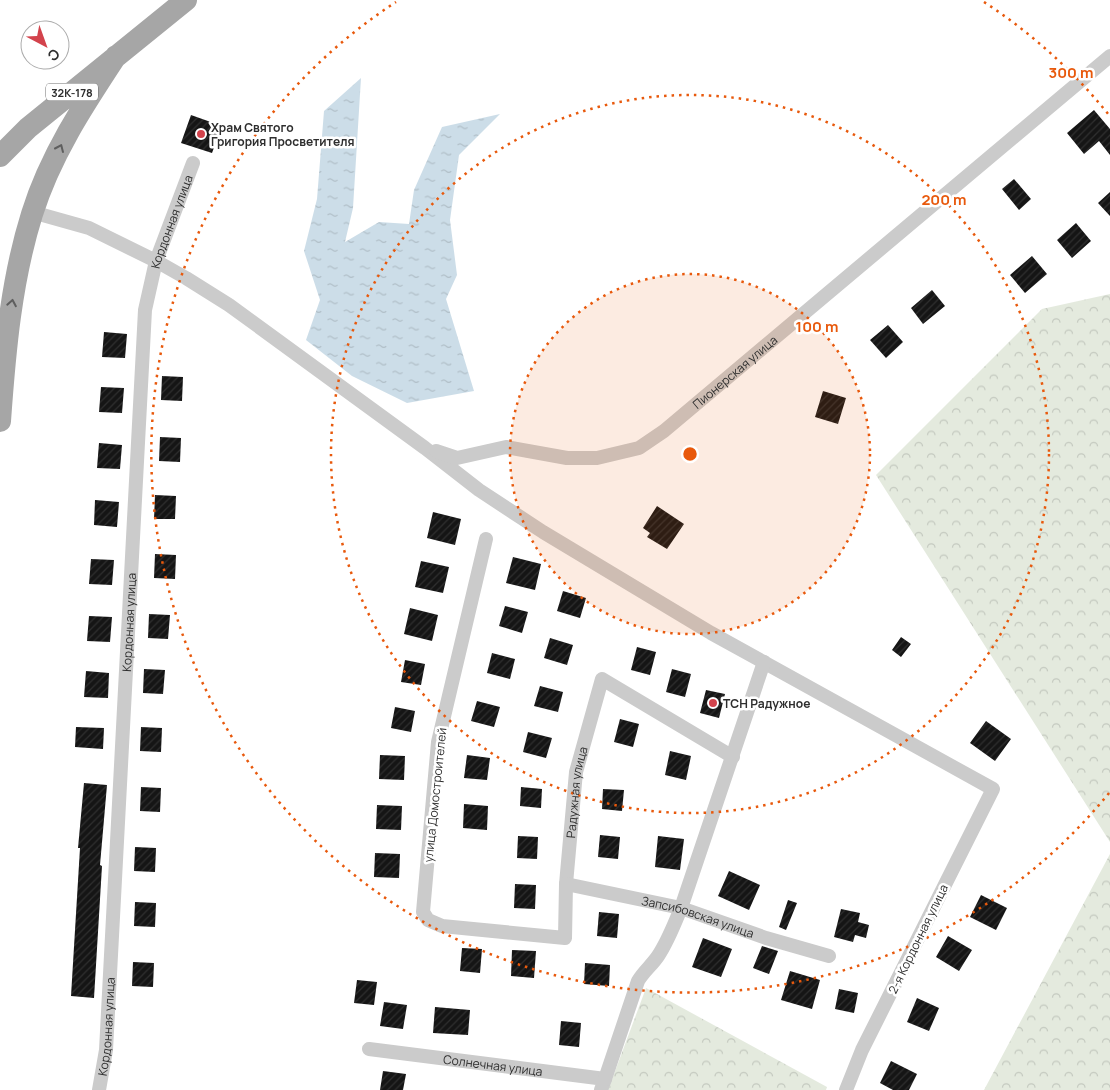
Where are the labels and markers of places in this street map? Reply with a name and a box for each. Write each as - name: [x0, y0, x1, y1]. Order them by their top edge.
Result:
- place label: Храм Святого Григория Просветителя: [211, 119, 354, 150]
- marker: Храм Святого Григория Просветителя: [195, 128, 207, 140]
- centre of rings: [681, 445, 699, 463]
- place label: ТСН Радужное: [723, 695, 810, 712]
- marker: ТСН Радужное: [707, 697, 719, 709]

